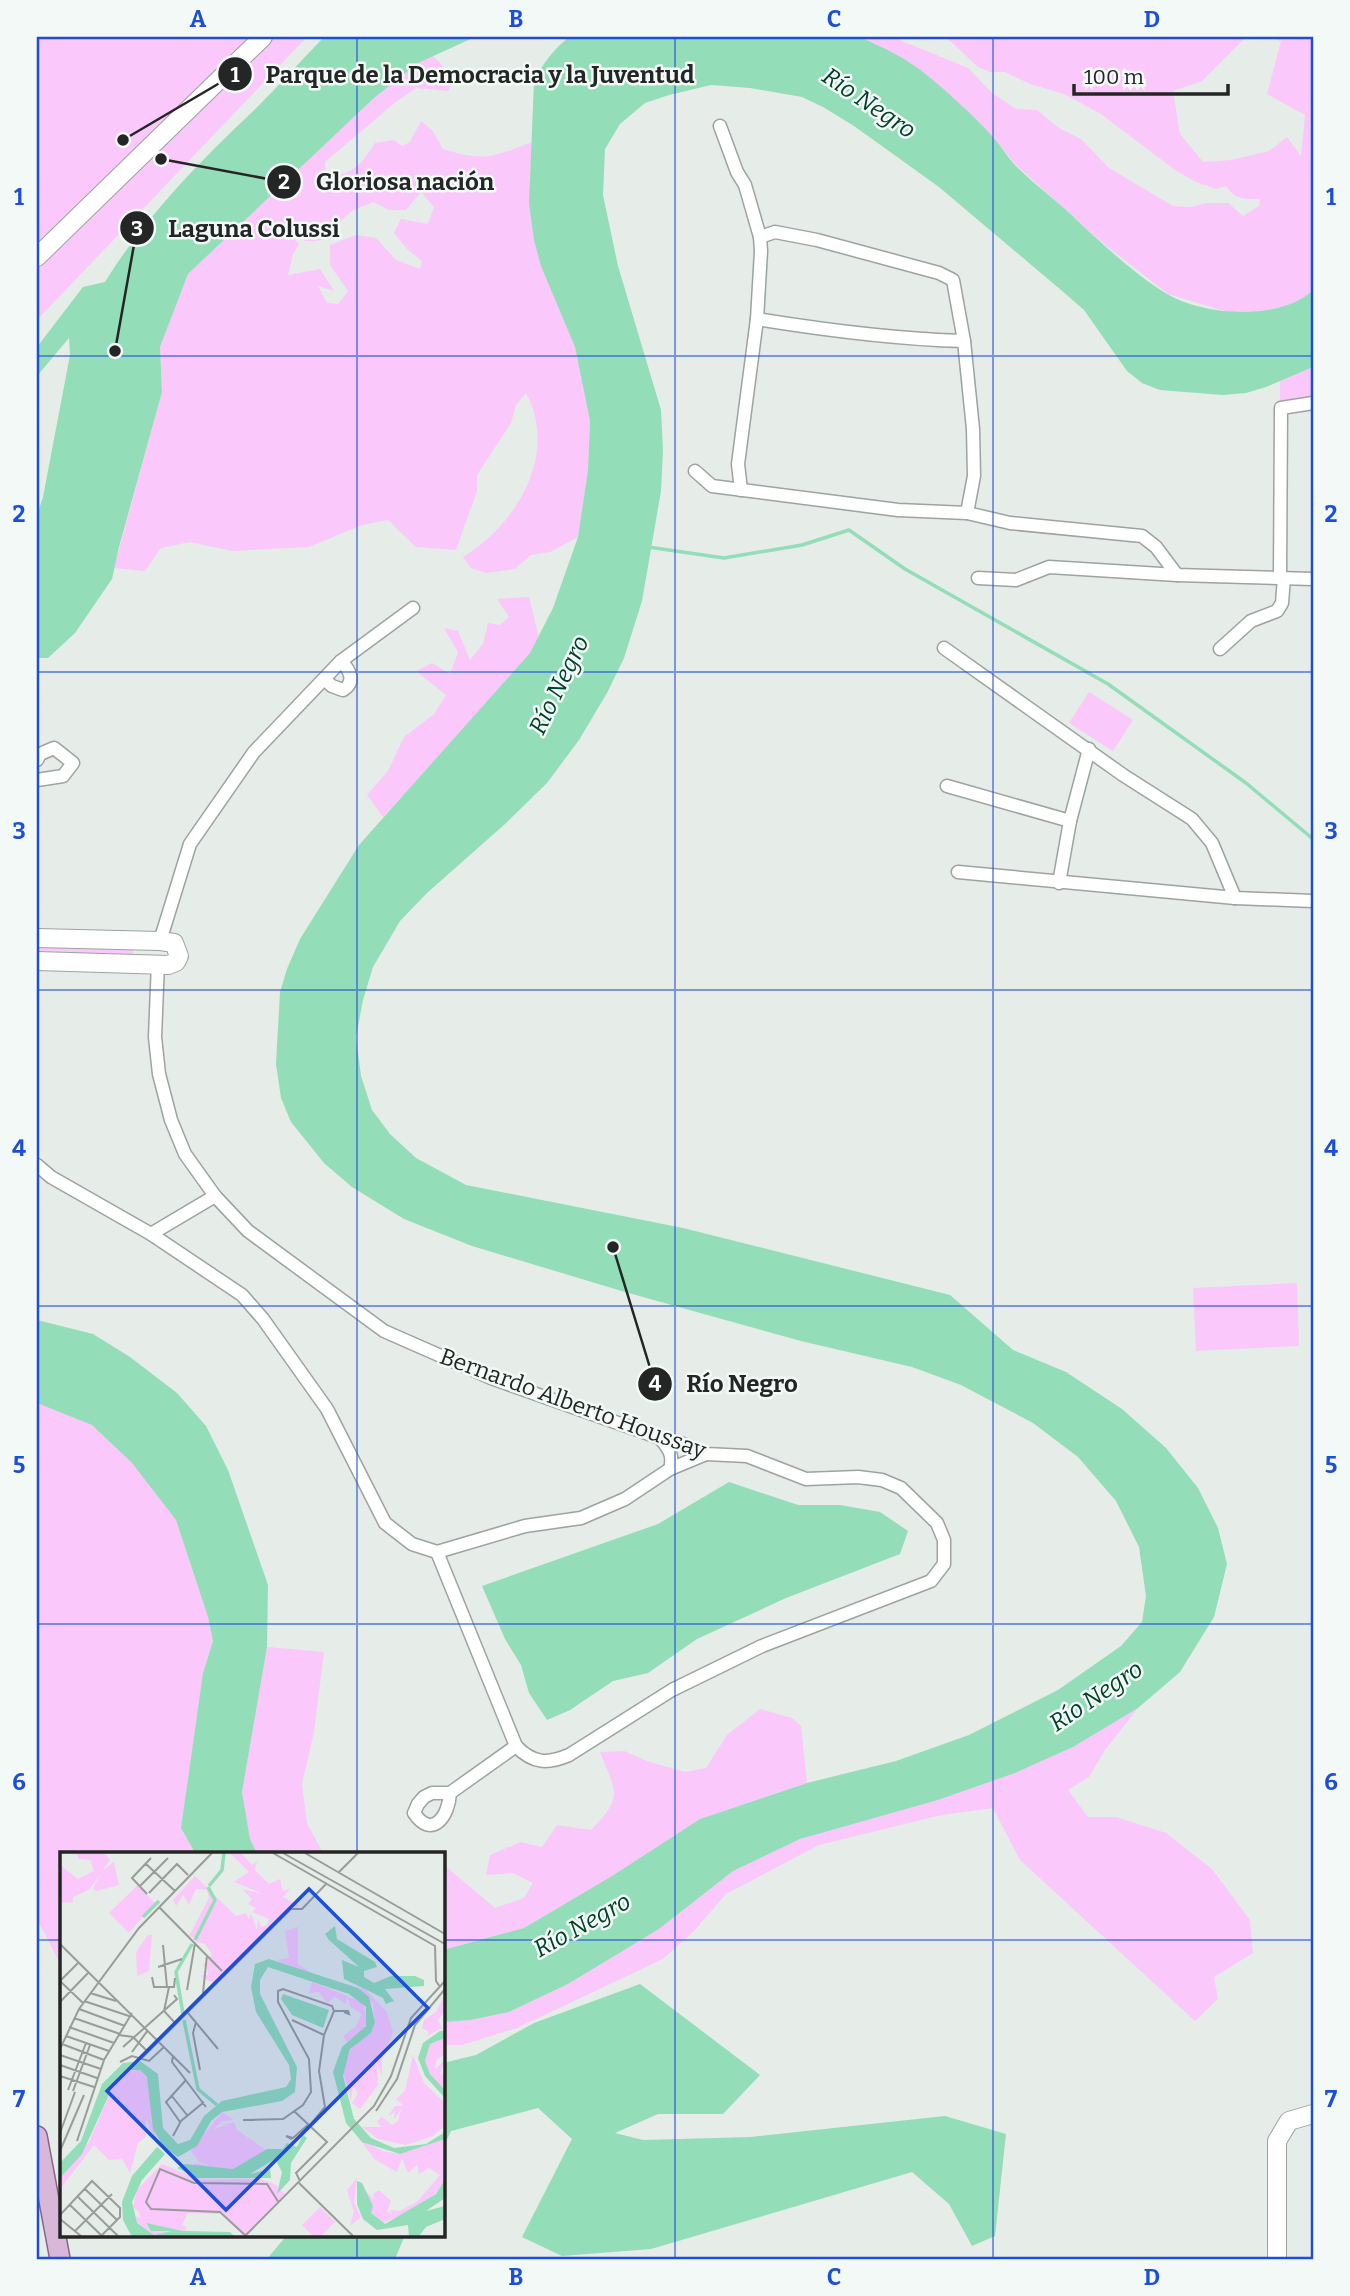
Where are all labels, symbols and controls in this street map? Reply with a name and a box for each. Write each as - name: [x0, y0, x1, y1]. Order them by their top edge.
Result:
- text: A: [190, 5, 207, 33]
- text: B: [509, 5, 523, 33]
- text: C: [827, 5, 841, 33]
- text: D: [1144, 5, 1160, 33]
- callout: Parque de la Democracia y la Juventud: [217, 52, 709, 97]
- scale bar: [1074, 52, 1228, 96]
- text: Parque de la Democracia y la Juventud: [266, 61, 695, 89]
- text: 1: [230, 62, 240, 88]
- water label: Río Negro: [817, 62, 921, 144]
- text: 100 m: [1084, 64, 1144, 90]
- callout: Gloriosa nación: [267, 159, 508, 204]
- text: Gloriosa nación: [316, 168, 495, 196]
- text: 2: [278, 169, 290, 195]
- text: 1: [14, 183, 24, 211]
- text: 1: [1326, 183, 1336, 211]
- callout: Laguna Colussi: [120, 206, 354, 251]
- text: Laguna Colussi: [168, 215, 340, 243]
- text: 3: [131, 216, 143, 242]
- text: 2: [13, 500, 26, 528]
- text: 2: [1325, 500, 1338, 528]
- water label: Río Negro: [523, 631, 595, 739]
- text: 3: [12, 817, 26, 845]
- text: 3: [1324, 817, 1338, 845]
- text: 4: [12, 1134, 26, 1162]
- text: 4: [1324, 1134, 1338, 1162]
- street label: Bernardo Alberto Houssay: [436, 1342, 711, 1465]
- callout: Río Negro: [638, 1361, 812, 1406]
- text: Río Negro: [686, 1370, 798, 1398]
- text: 4: [649, 1371, 662, 1397]
- text: 5: [13, 1451, 25, 1479]
- text: 5: [1325, 1451, 1337, 1479]
- water label: Río Negro: [1044, 1655, 1148, 1737]
- text: 6: [12, 1768, 26, 1796]
- text: 6: [1324, 1768, 1338, 1796]
- inset map: [60, 1852, 444, 2236]
- water label: Río Negro: [529, 1887, 635, 1963]
- text: 7: [13, 2085, 26, 2113]
- text: 7: [1325, 2085, 1338, 2113]
- text: A: [190, 2263, 207, 2291]
- text: B: [509, 2263, 523, 2291]
- text: C: [827, 2263, 841, 2291]
- text: D: [1144, 2263, 1160, 2291]

